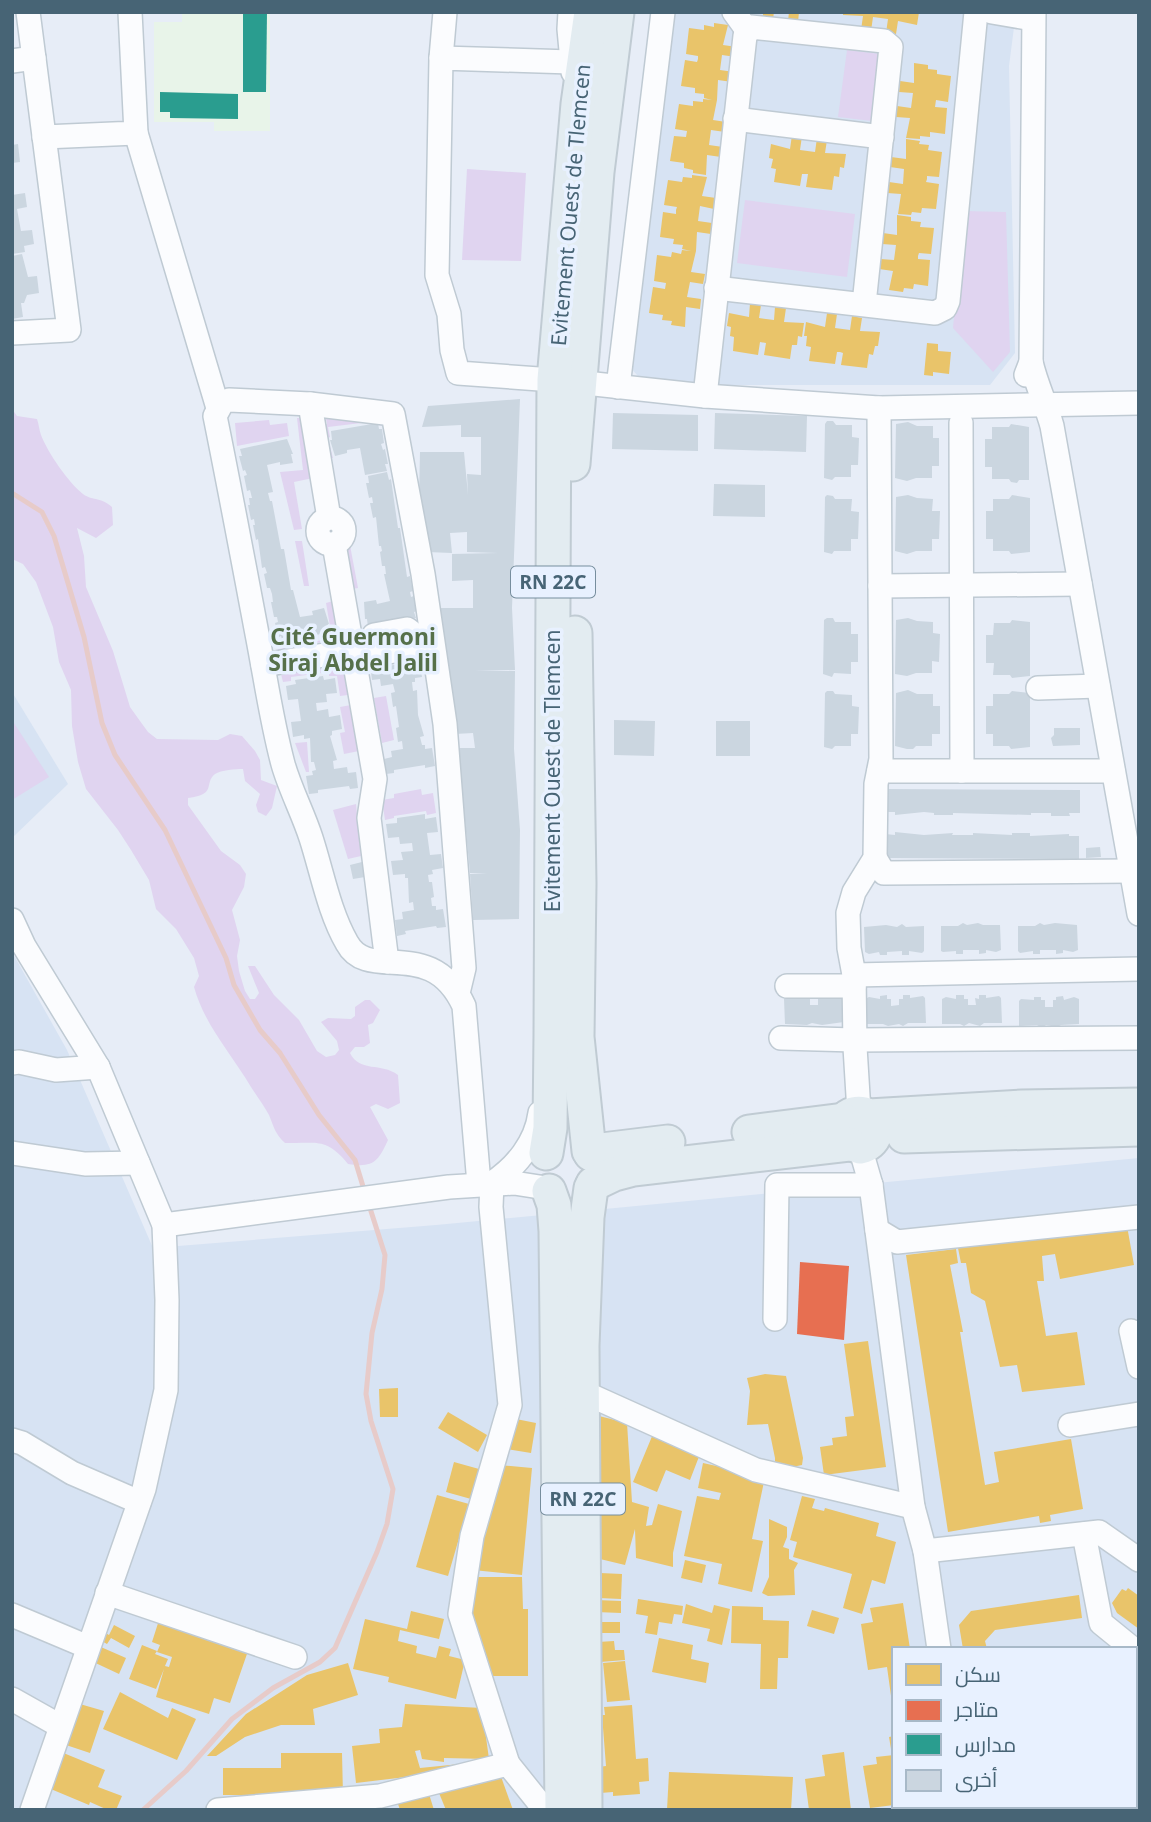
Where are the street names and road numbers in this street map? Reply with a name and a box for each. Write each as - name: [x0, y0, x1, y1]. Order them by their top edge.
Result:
- street label: Evitement Ouest de Tlemcen: [544, 63, 596, 347]
- road number: RN 22C: [511, 566, 595, 597]
- street label: Evitement Ouest de Tlemcen: [538, 630, 566, 912]
- road number: RN 22C: [541, 1484, 625, 1514]

